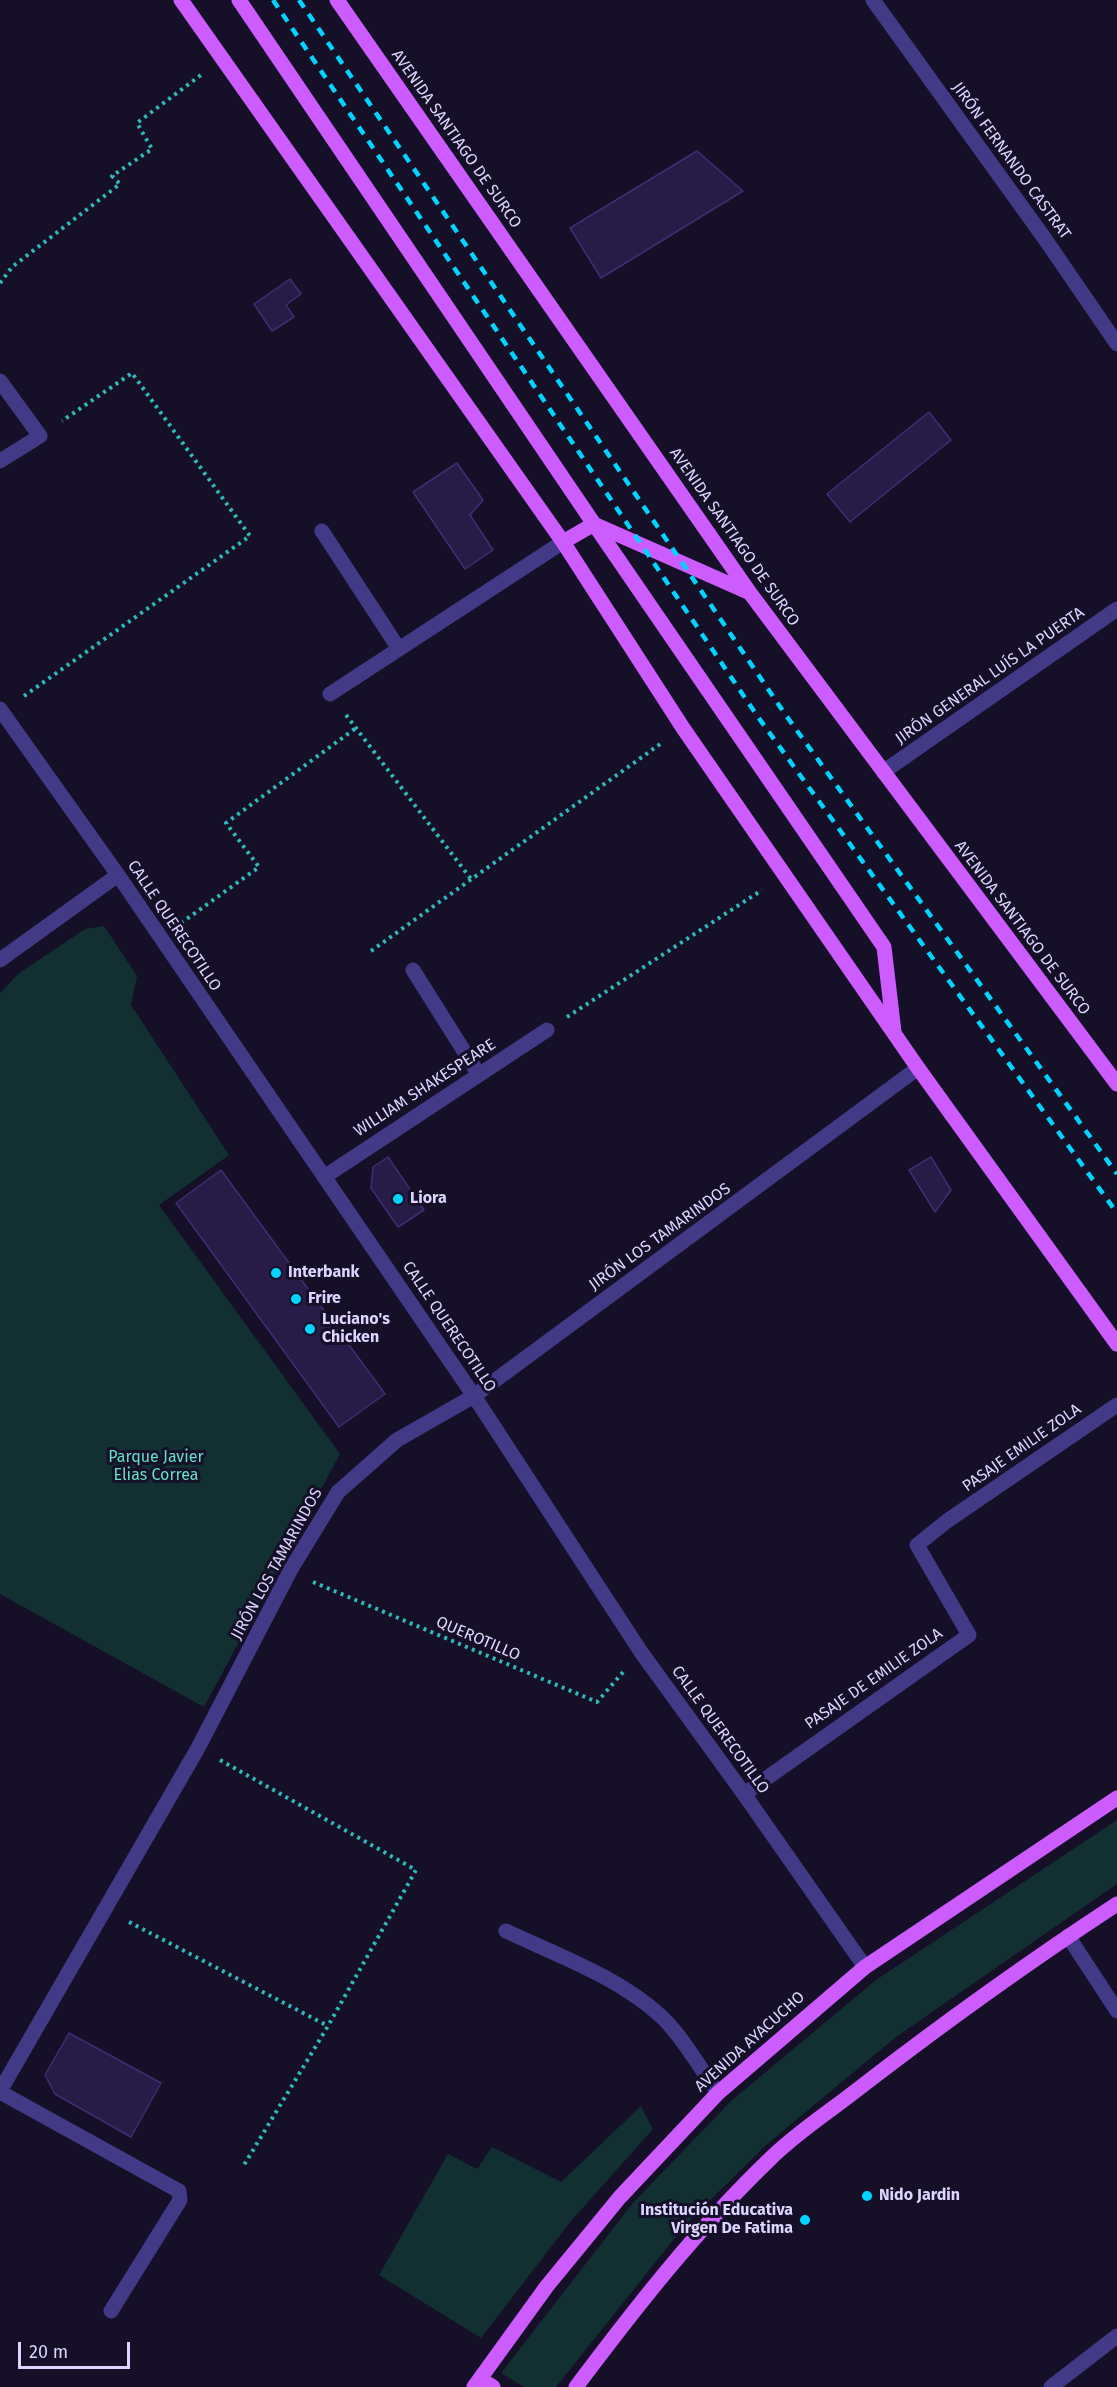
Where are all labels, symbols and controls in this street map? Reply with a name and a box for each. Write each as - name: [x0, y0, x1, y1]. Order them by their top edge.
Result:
- street label: AVENIDA SANTIAGO DE SURCO: [387, 46, 525, 232]
- street label: JIRÓN FERNANDO CASTRAT: [948, 79, 1074, 243]
- street label: AVENIDA SANTIAGO DE SURCO: [665, 444, 803, 630]
- street label: JIRÓN GENERAL LUÍS LA PUERTA: [892, 603, 1088, 749]
- street label: AVENIDA SANTIAGO DE SURCO: [950, 837, 1094, 1019]
- street label: CALLE QUERECOTILLO: [123, 857, 225, 995]
- street label: WILLIAM SHAKESPEARE: [351, 1035, 499, 1141]
- street label: JIRÓN LOS TAMARINDOS: [585, 1179, 735, 1295]
- place label: Liora: [410, 1189, 447, 1209]
- marker: Liora: [391, 1192, 405, 1206]
- street label: CALLE QUERECOTILLO: [398, 1258, 500, 1396]
- place label: Interbank: [288, 1263, 359, 1283]
- marker: Interbank: [269, 1266, 283, 1280]
- place label: Frire: [308, 1289, 341, 1309]
- marker: Frire: [289, 1292, 303, 1306]
- place label: Luciano's Chicken: [322, 1310, 390, 1348]
- marker: Luciano's Chicken: [303, 1322, 317, 1336]
- street label: PASAJE EMILIE ZOLA: [959, 1400, 1085, 1496]
- park label: Parque Javier Elias Correa: [108, 1448, 204, 1486]
- street label: JIRÓN LOS TAMARINDOS: [227, 1485, 327, 1643]
- street label: QUEROTILLO: [433, 1613, 523, 1665]
- street label: PASAJE DE EMILIE ZOLA: [802, 1624, 946, 1734]
- street label: CALLE QUERECOTILLO: [667, 1662, 773, 1798]
- street label: AVENIDA AYACUCHO: [691, 1988, 809, 2096]
- place label: Nido Jardin: [879, 2186, 960, 2206]
- marker: Nido Jardin: [860, 2189, 874, 2203]
- place label: Institución Educativa Virgen De Fatima: [640, 2201, 793, 2239]
- marker: Institución Educativa Virgen De Fatima: [798, 2213, 812, 2227]
- scale bar: [21, 2330, 134, 2368]
- text: 20 m: [29, 2341, 68, 2363]

